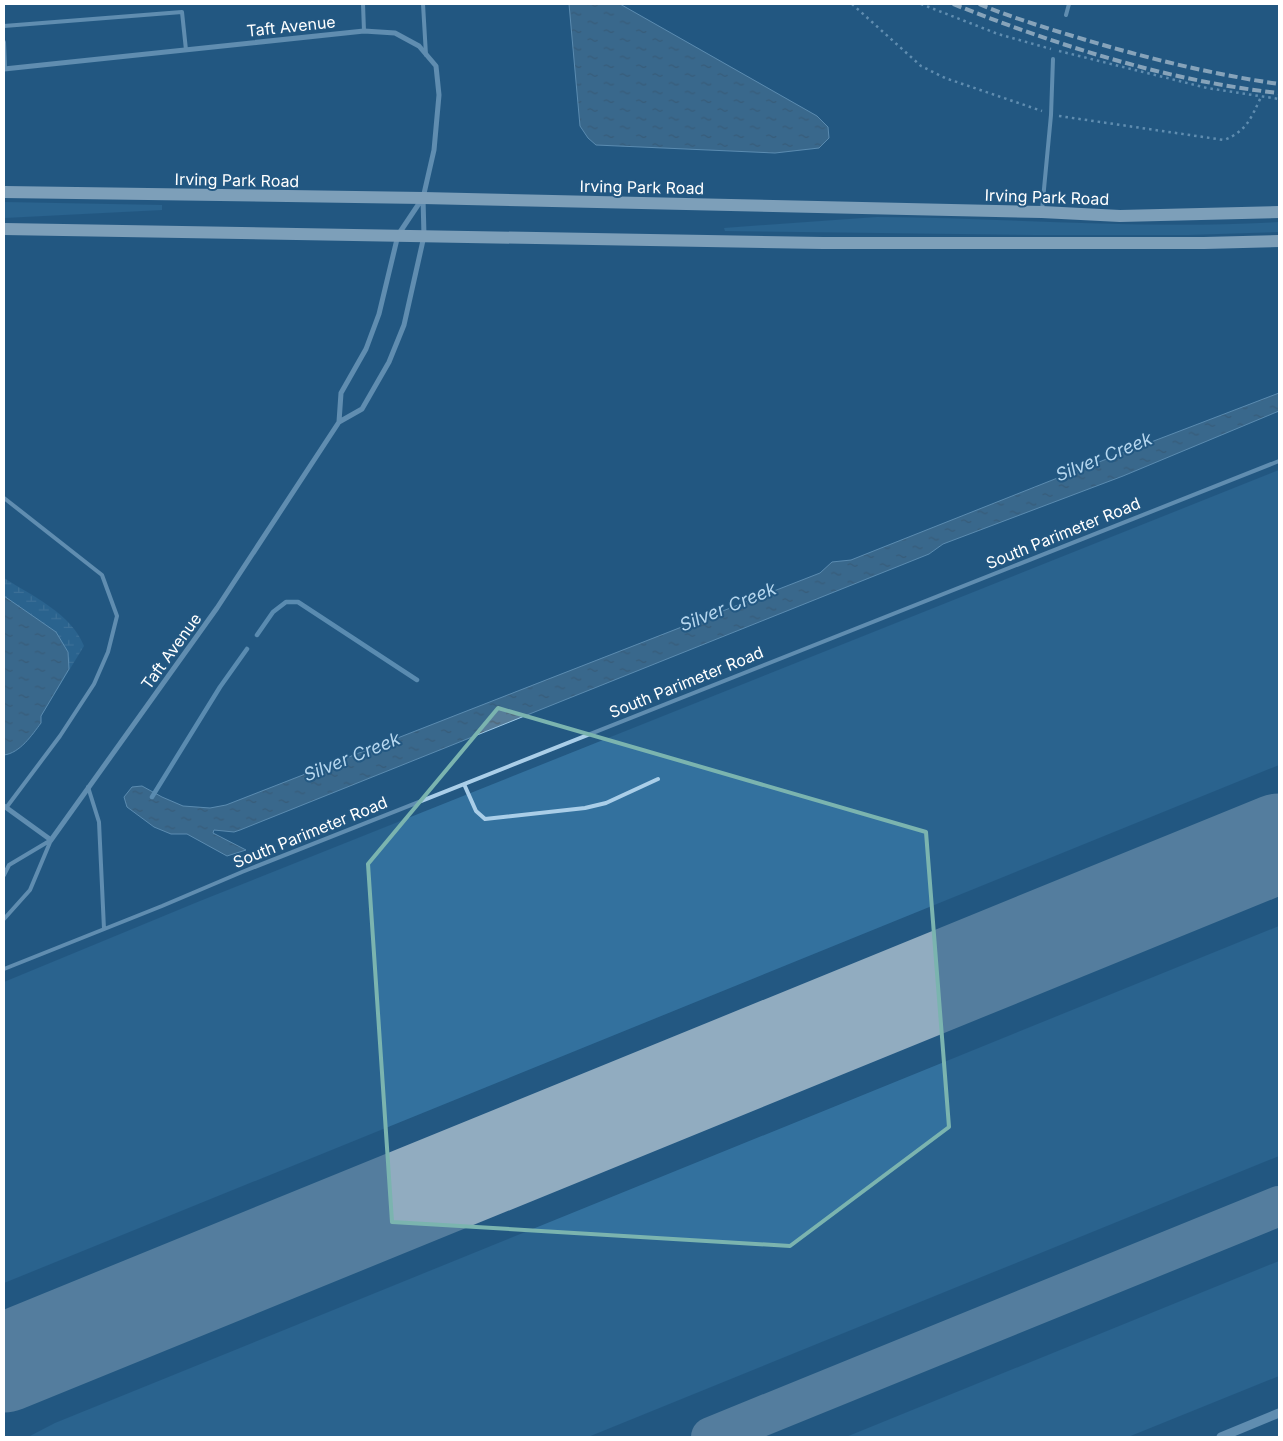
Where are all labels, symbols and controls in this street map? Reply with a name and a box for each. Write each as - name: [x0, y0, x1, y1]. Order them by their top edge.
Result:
- street label: Taft Avenue: [245, 11, 337, 41]
- street label: Irving Park Road: [175, 169, 299, 191]
- street label: Irving Park Road: [580, 176, 704, 198]
- street label: Irving Park Road: [984, 185, 1110, 209]
- water label: Silver Creek: [1052, 427, 1156, 485]
- street label: South Parimeter Road: [983, 493, 1143, 573]
- water label: Silver Creek: [676, 577, 780, 635]
- street label: Taft Avenue: [137, 609, 205, 693]
- street label: South Parimeter Road: [606, 642, 766, 722]
- water label: Silver Creek: [300, 727, 404, 785]
- street label: South Parimeter Road: [230, 792, 390, 872]

